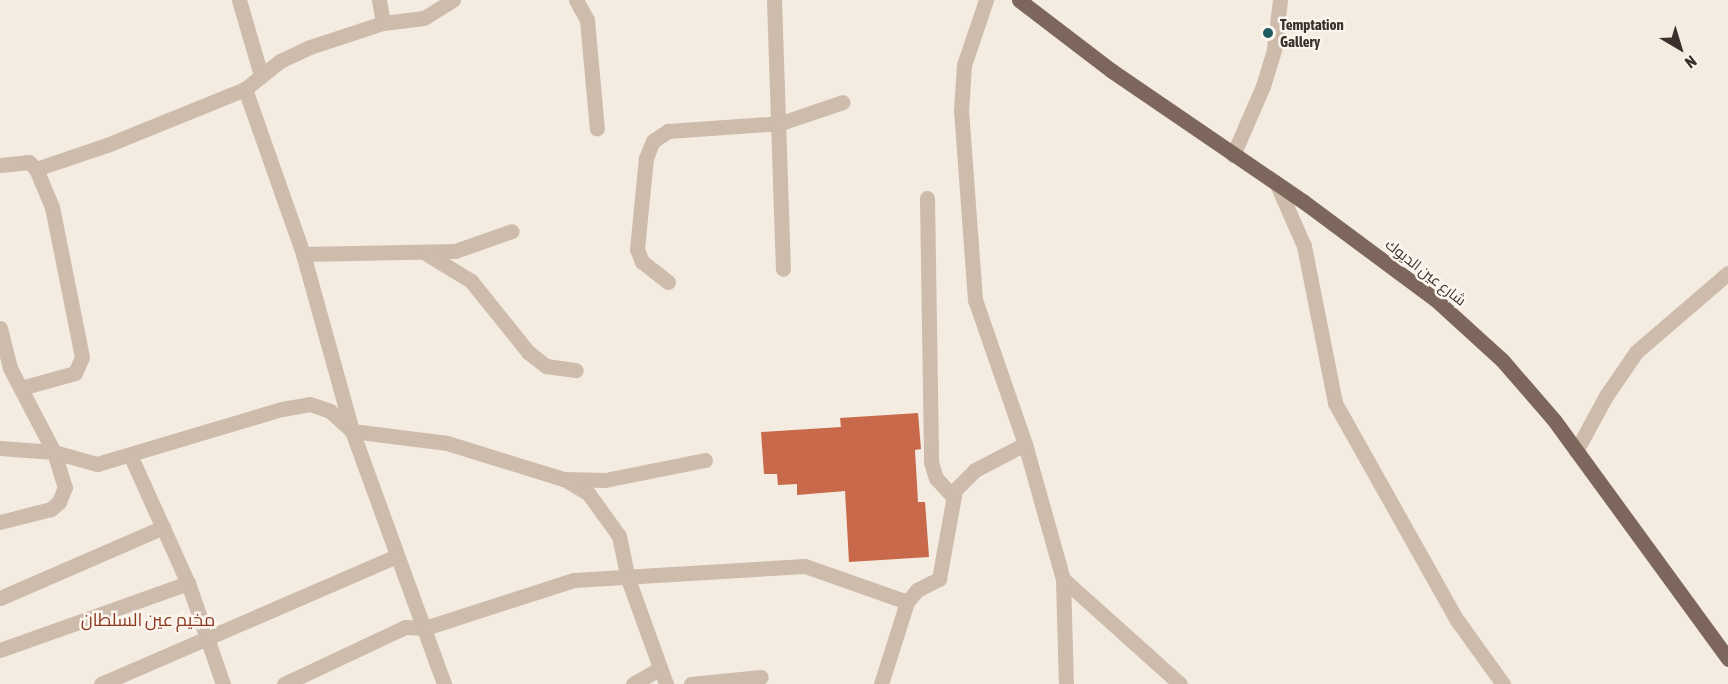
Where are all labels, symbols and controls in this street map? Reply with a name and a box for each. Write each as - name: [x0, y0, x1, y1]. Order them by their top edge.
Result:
- place label: Temptation Gallery: [1280, 15, 1344, 50]
- north arrow: [1650, 18, 1710, 78]
- marker: Temptation Gallery: [1261, 26, 1275, 40]
- text: N: [1682, 52, 1700, 72]
- street label: شارع عين الديوك: [1382, 235, 1470, 309]
- district label: مخيم عين السلطان: [81, 609, 215, 631]

